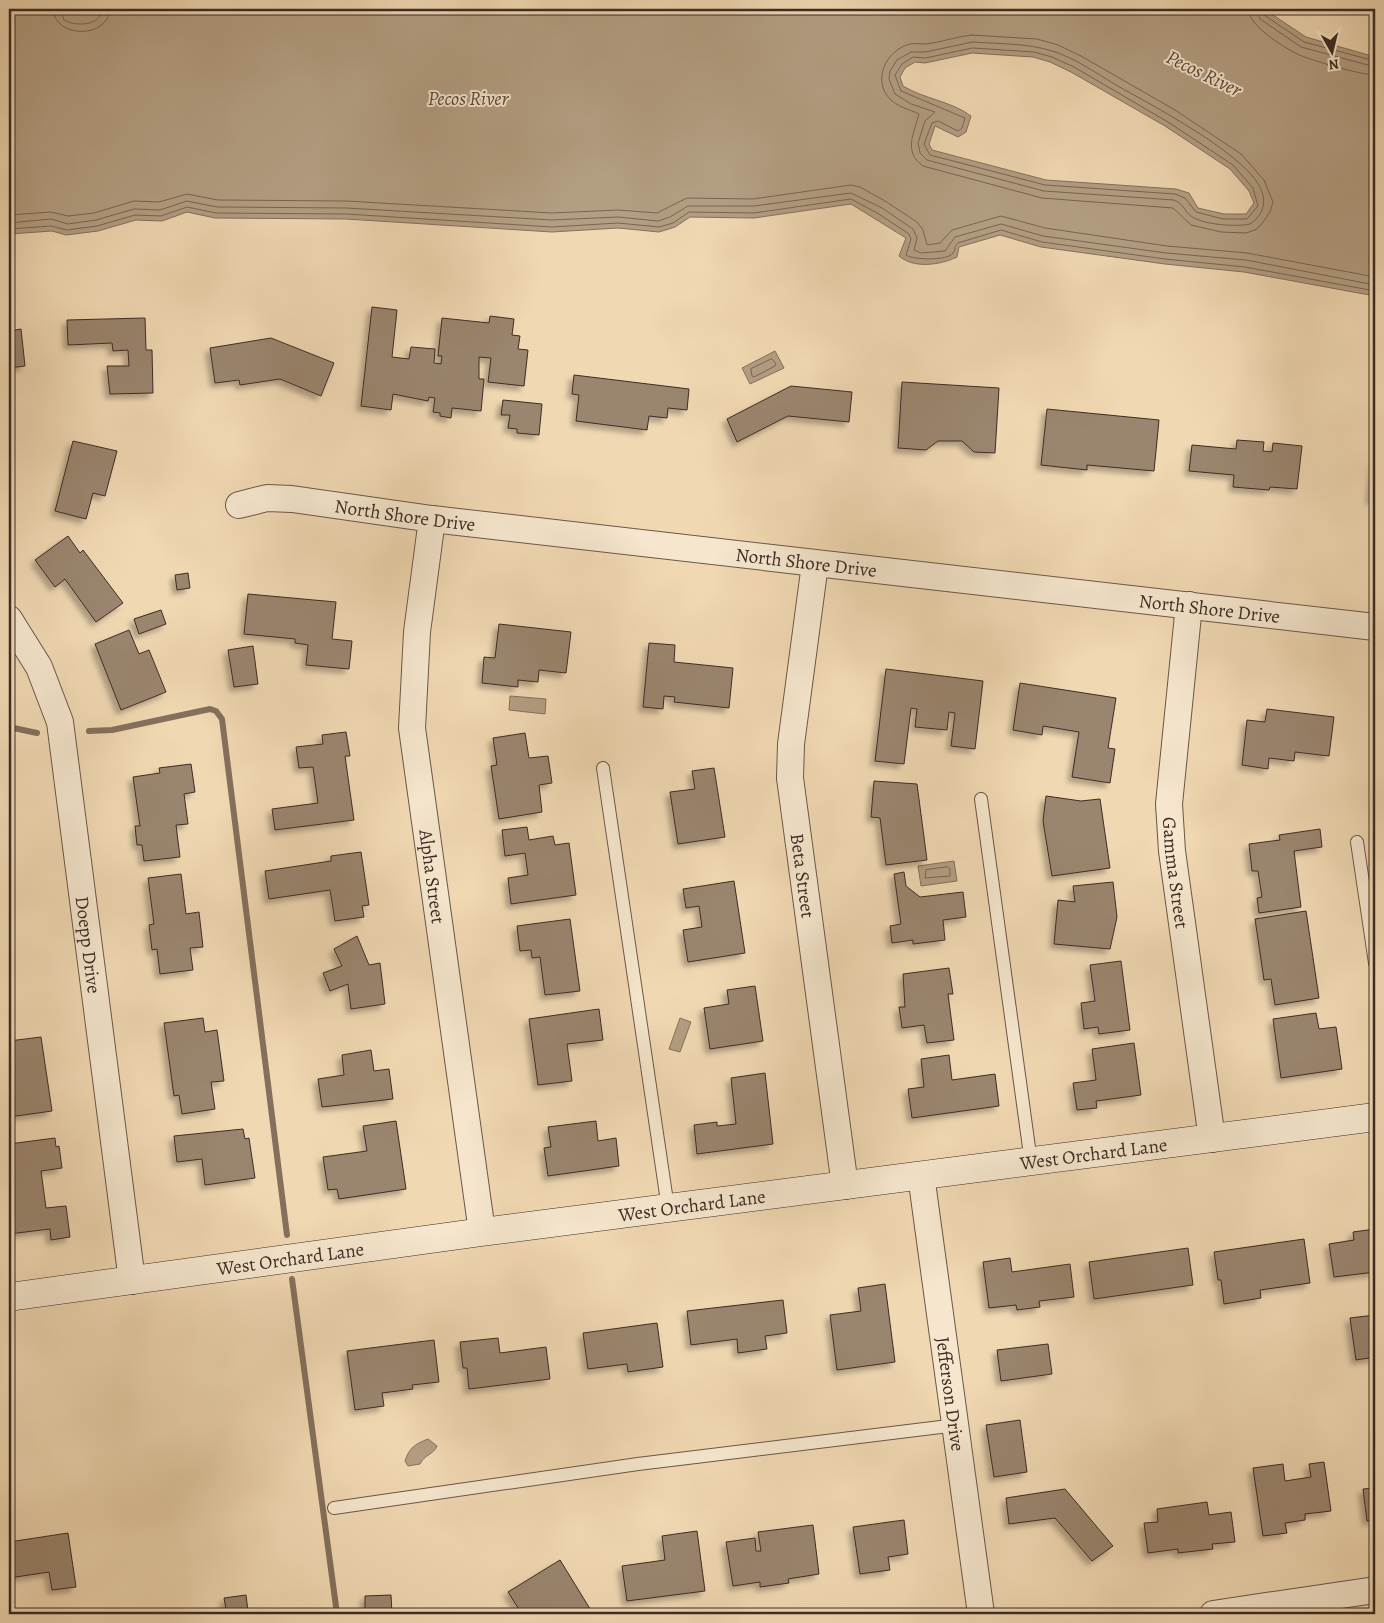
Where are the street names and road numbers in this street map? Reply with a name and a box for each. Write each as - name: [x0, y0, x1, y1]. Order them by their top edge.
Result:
- street label: North Shore Drive: [333, 493, 477, 538]
- street label: North Shore Drive: [734, 542, 878, 584]
- street label: North Shore Drive: [1138, 588, 1281, 630]
- street label: Gamma Street: [1156, 816, 1195, 930]
- street label: Alpha Street: [412, 827, 451, 925]
- street label: Beta Street: [784, 832, 821, 920]
- street label: Doepp Drive: [69, 895, 107, 995]
- street label: West Orchard Lane: [1017, 1132, 1169, 1177]
- street label: West Orchard Lane: [616, 1184, 767, 1228]
- street label: West Orchard Lane: [214, 1236, 366, 1282]
- street label: Jefferson Drive: [929, 1335, 971, 1453]

